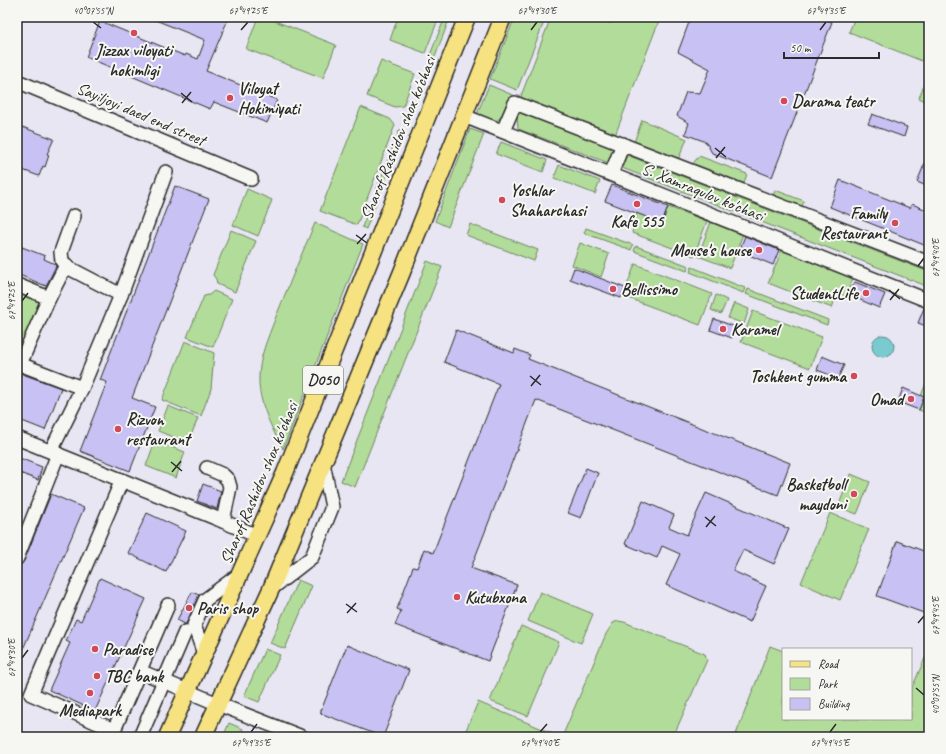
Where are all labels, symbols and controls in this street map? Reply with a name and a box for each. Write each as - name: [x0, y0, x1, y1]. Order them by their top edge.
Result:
- text: 40°07'55"N: [73, 4, 115, 17]
- text: 67°49'25"E: [229, 4, 269, 17]
- text: 67°49'30"E: [518, 4, 558, 17]
- text: 67°49'35"E: [807, 4, 847, 17]
- marker: Jizzax viloyati hokimligi: [129, 28, 139, 38]
- scale bar: [784, 34, 879, 60]
- place label: Jizzax viloyati hokimligi: [95, 40, 175, 81]
- text: 50 m: [790, 40, 812, 56]
- street label: Sharof Rashidov shox ko'chasi: [356, 52, 441, 223]
- street label: Sayiljoyi daed end street: [74, 77, 211, 151]
- place label: Viloyat Hokimiyati: [238, 78, 302, 119]
- place label: Darama teatr: [792, 91, 876, 112]
- marker: Viloyat Hokimiyati: [225, 93, 235, 103]
- marker: Darama teatr: [779, 96, 789, 106]
- street label: S. Xamraqulov ko'chasi: [639, 158, 769, 227]
- place label: Yoshlar Shaharchasi: [510, 180, 588, 221]
- marker: Yoshlar Shaharchasi: [497, 195, 507, 205]
- marker: Kafe 555: [632, 199, 642, 209]
- place label: Family Restaurant: [820, 203, 889, 244]
- place label: Kafe 555: [611, 211, 665, 232]
- marker: Family Restaurant: [890, 218, 900, 228]
- text: 67°49'40"E: [929, 237, 942, 277]
- place label: Mouse's house: [671, 240, 752, 261]
- marker: Mouse's house: [754, 245, 764, 255]
- place label: Bellissimo: [621, 279, 679, 300]
- text: 67°49'25"E: [5, 280, 18, 320]
- place label: StudentLife: [790, 283, 860, 304]
- marker: Bellissimo: [608, 284, 618, 294]
- marker: StudentLife: [861, 288, 871, 298]
- place label: Karamel: [731, 319, 782, 340]
- marker: Karamel: [718, 324, 728, 334]
- road number: D050: [303, 366, 343, 394]
- place label: Toshkent gumma: [750, 366, 847, 387]
- marker: Toshkent gumma: [849, 371, 859, 381]
- place label: Omad: [870, 389, 906, 410]
- marker: Omad: [906, 394, 916, 404]
- street label: Sharof Rashidov shox ko'chasi: [215, 397, 303, 567]
- place label: Rizvon restaurant: [126, 409, 192, 450]
- marker: Rizvon restaurant: [113, 424, 123, 434]
- place label: Basketboll maydoni: [786, 474, 849, 515]
- marker: Basketboll maydoni: [849, 489, 859, 499]
- place label: Kutubxona: [465, 587, 527, 608]
- marker: Kutubxona: [452, 592, 462, 602]
- text: 67°49'45"E: [929, 595, 942, 635]
- place label: Paris shop: [197, 598, 260, 619]
- marker: Paris shop: [184, 603, 194, 613]
- text: 67°49'30"E: [5, 637, 18, 677]
- place label: Paradise: [103, 639, 155, 660]
- marker: Paradise: [90, 644, 100, 654]
- legend: [782, 648, 912, 720]
- text: Road: [818, 656, 840, 672]
- place label: TBC bank: [105, 666, 165, 687]
- marker: TBC bank: [92, 671, 102, 681]
- text: 40°07'55"N: [929, 673, 942, 715]
- text: Park: [818, 676, 839, 692]
- marker: Mediapark: [85, 688, 95, 698]
- text: Building: [818, 696, 850, 712]
- place label: Mediapark: [59, 700, 123, 721]
- text: 67°49'35"E: [232, 736, 272, 749]
- text: 67°49'40"E: [521, 736, 561, 749]
- text: 67°49'45"E: [811, 736, 851, 749]

